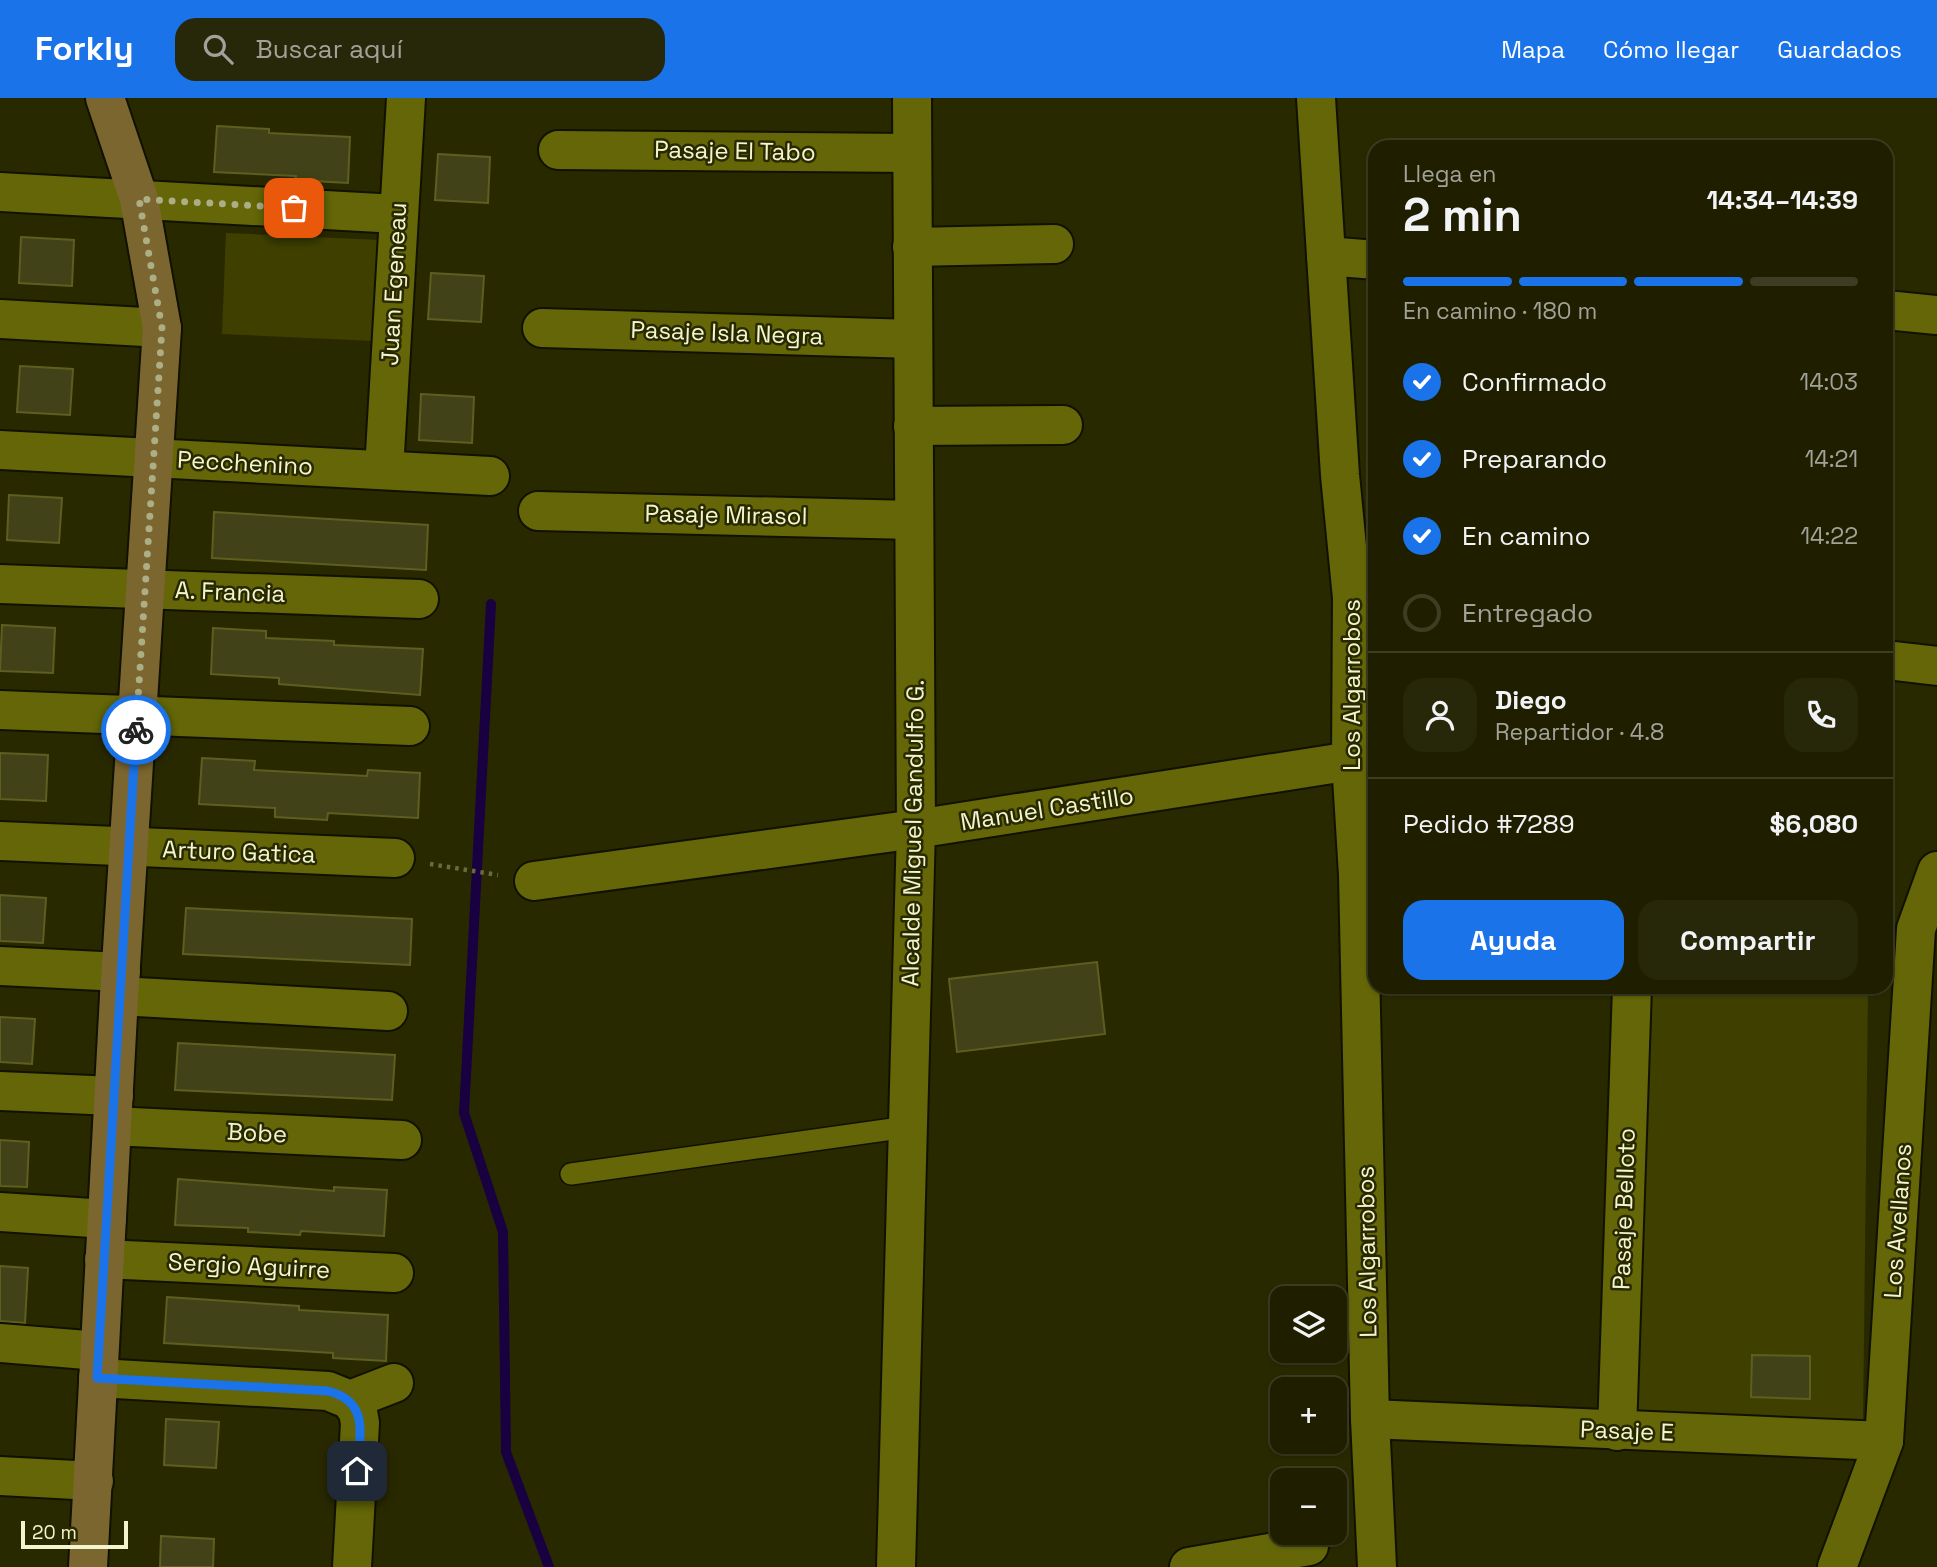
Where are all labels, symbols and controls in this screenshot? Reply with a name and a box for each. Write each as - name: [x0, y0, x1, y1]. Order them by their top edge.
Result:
- search box: [175, 18, 665, 81]
- text: Forkly: [35, 28, 133, 70]
- icon: search: [199, 30, 237, 68]
- text: Buscar aquí: [255, 32, 403, 66]
- text: Mapa: [1501, 34, 1565, 65]
- text: Cómo llegar: [1603, 34, 1739, 65]
- text: Guardados: [1777, 34, 1902, 65]
- street label: Pasaje El Tabo: [654, 134, 816, 167]
- text: Llega en: [1403, 159, 1496, 189]
- pin: [264, 178, 324, 238]
- text: 14:34–14:39: [1707, 183, 1858, 217]
- text: 2 min: [1403, 186, 1522, 244]
- icon: bag: [275, 189, 313, 227]
- street label: Juan Egeneau: [374, 202, 413, 366]
- text: En camino · 180 m: [1403, 296, 1597, 326]
- street label: Pasaje Isla Negra: [630, 314, 824, 351]
- icon: check: [1403, 363, 1441, 401]
- text: Confirmado: [1462, 365, 1607, 399]
- text: 14:03: [1800, 367, 1858, 397]
- icon: check: [1403, 440, 1441, 478]
- text: Preparando: [1462, 442, 1607, 476]
- street label: Pecchenino: [176, 443, 314, 482]
- text: 14:21: [1805, 444, 1858, 474]
- street label: Pasaje Mirasol: [644, 498, 808, 531]
- icon: check: [1403, 517, 1441, 555]
- text: En camino: [1462, 519, 1591, 553]
- text: 14:22: [1800, 521, 1858, 551]
- street label: A. Francia: [174, 574, 286, 609]
- text: Entregado: [1462, 596, 1593, 630]
- street label: Los Algarrobos: [1336, 599, 1367, 771]
- button: person: [1403, 678, 1477, 752]
- button: phone: [1784, 678, 1858, 752]
- street label: Alcalde Miguel Gandulfo G.: [894, 679, 931, 987]
- text: Diego: [1495, 683, 1567, 717]
- courier: [101, 695, 171, 765]
- icon: bike: [117, 711, 155, 749]
- text: Repartidor · 4.8: [1495, 717, 1664, 747]
- street label: Manuel Castillo: [958, 780, 1136, 838]
- text: Pedido #7289: [1403, 807, 1575, 841]
- text: $6,080: [1770, 807, 1858, 841]
- street label: Arturo Gatica: [162, 833, 316, 870]
- button: Ayuda: [1403, 900, 1624, 980]
- button: Compartir: [1638, 900, 1858, 980]
- street label: Bobe: [226, 1115, 288, 1150]
- street label: Pasaje Belloto: [1605, 1127, 1642, 1291]
- street label: Los Avellanos: [1877, 1142, 1918, 1300]
- street label: Los Algarrobos: [1350, 1166, 1383, 1338]
- street label: Sergio Aguirre: [167, 1246, 331, 1285]
- map controls: [1270, 1286, 1347, 1545]
- button: layers: [1270, 1286, 1347, 1363]
- button: +: [1270, 1377, 1347, 1454]
- street label: Pasaje E: [1579, 1413, 1675, 1448]
- pin: [327, 1441, 387, 1501]
- icon: home: [338, 1452, 376, 1490]
- button: −: [1270, 1468, 1347, 1545]
- scale bar: [21, 1518, 128, 1550]
- text: 20 m: [32, 1520, 77, 1545]

